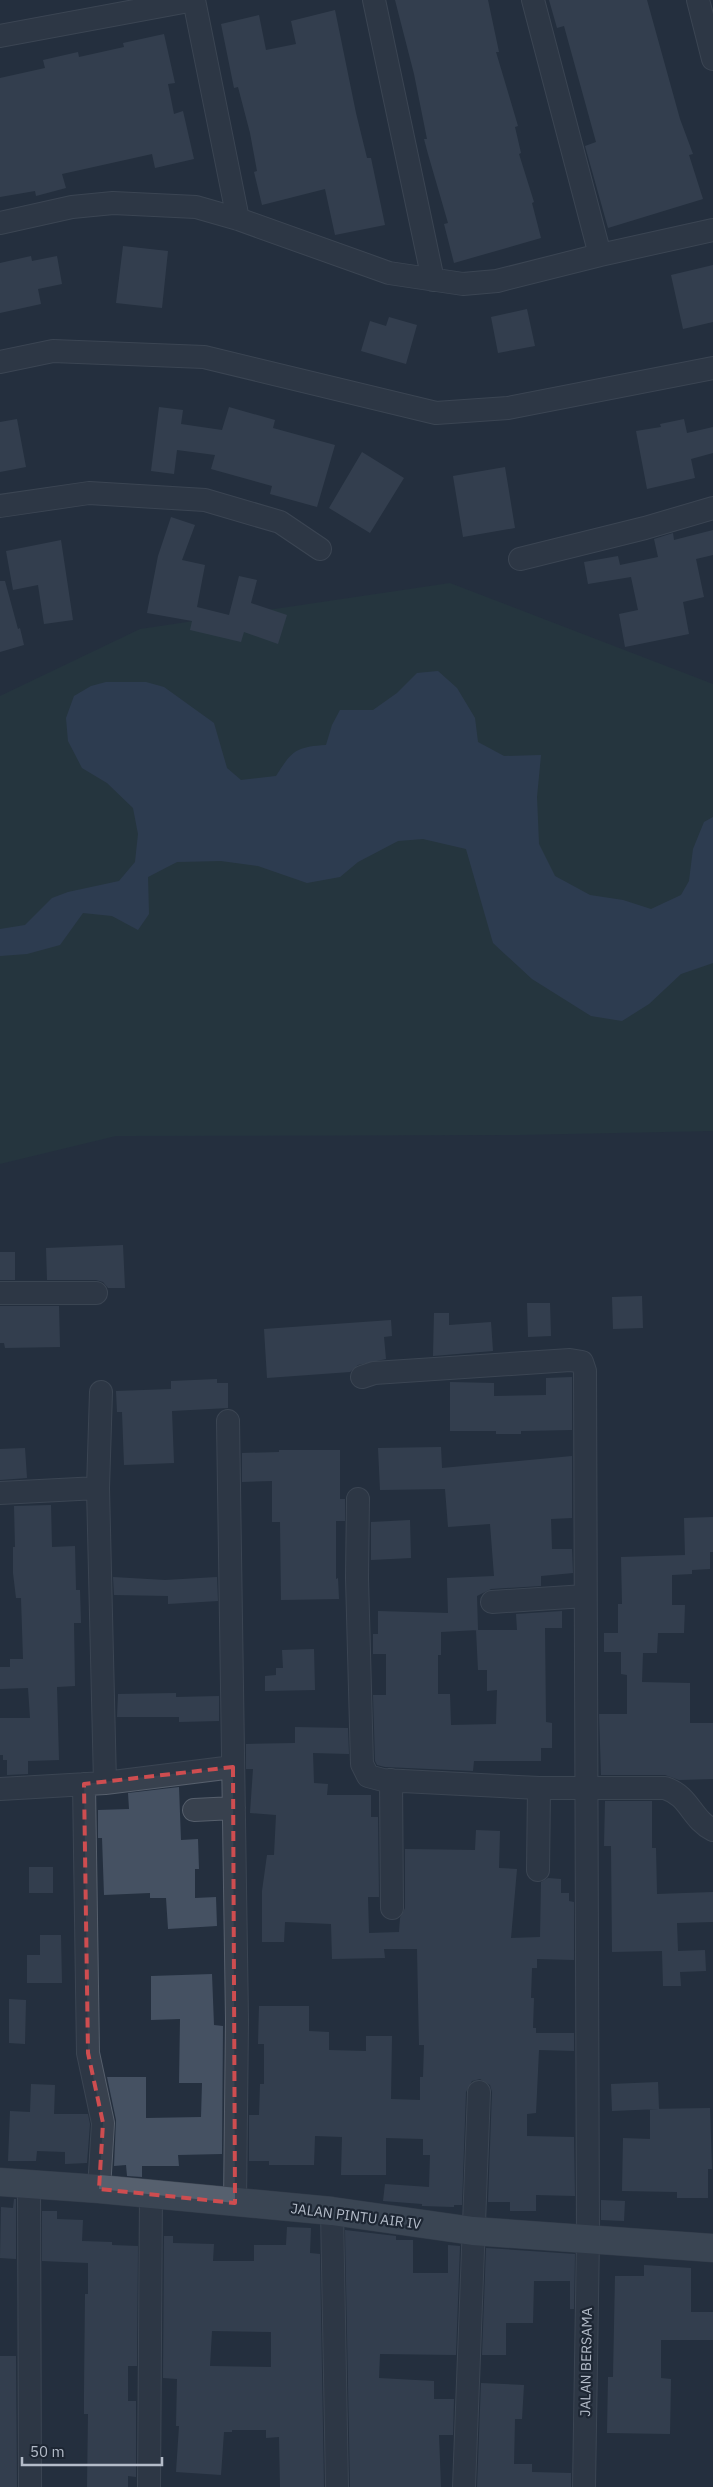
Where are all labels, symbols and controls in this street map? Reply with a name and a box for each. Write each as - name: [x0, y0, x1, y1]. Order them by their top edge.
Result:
- street label: JALAN PINTU AIR IV: [290, 2199, 423, 2233]
- street label: JALAN BERSAMA: [576, 2307, 596, 2417]
- scale bar: [22, 2434, 162, 2466]
- text: 50 m: [30, 2442, 65, 2461]

